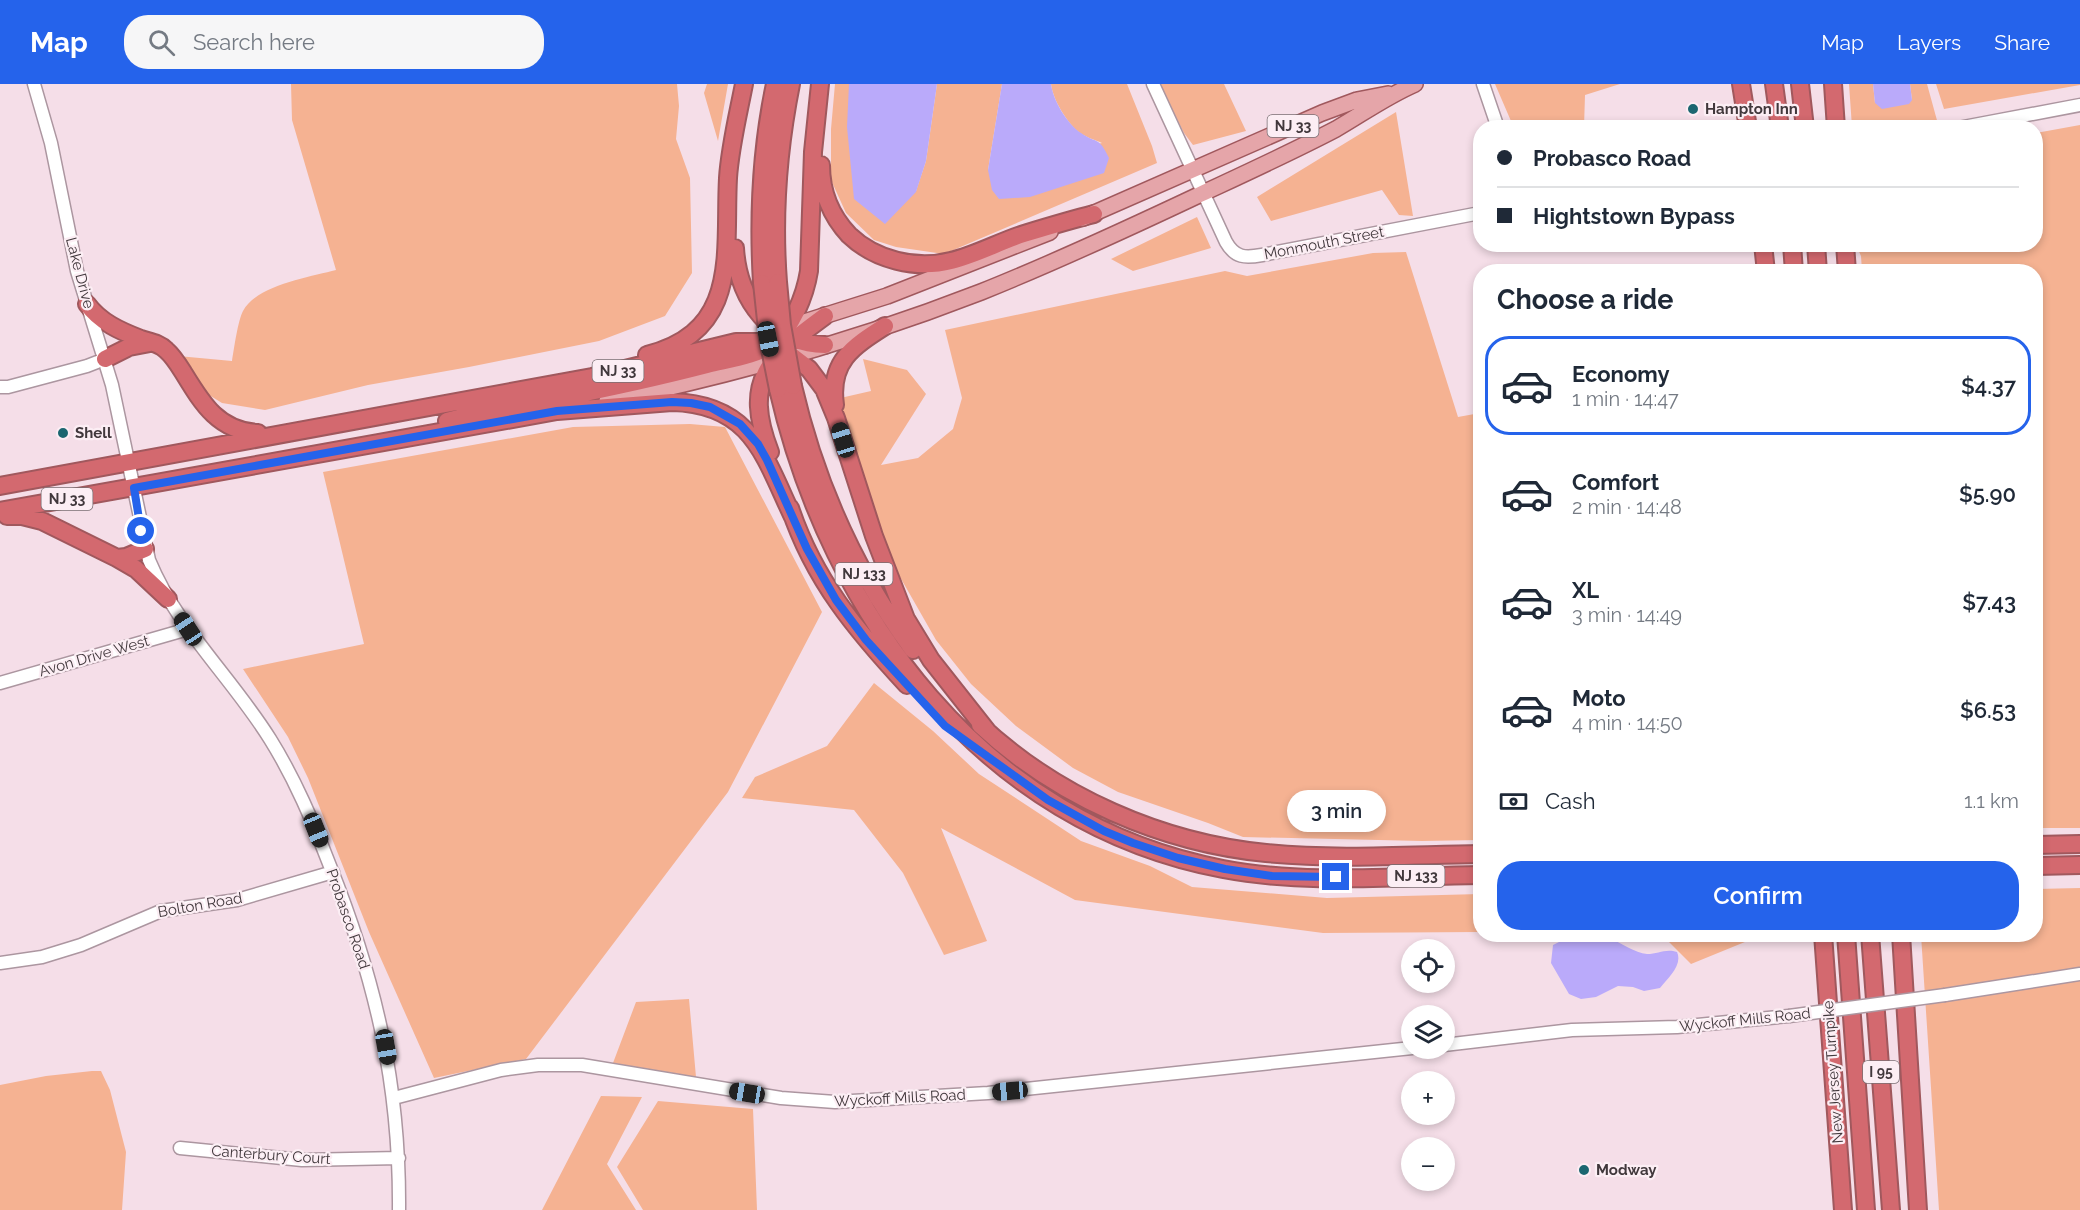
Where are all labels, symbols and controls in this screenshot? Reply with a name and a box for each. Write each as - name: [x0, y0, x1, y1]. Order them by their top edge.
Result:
- search box: [124, 15, 544, 69]
- text: Map: [30, 26, 88, 59]
- icon: search: [145, 26, 178, 59]
- text: Search here: [193, 29, 315, 55]
- text: Map: [1821, 30, 1864, 55]
- text: Layers: [1897, 30, 1961, 55]
- text: Share: [1994, 30, 2050, 55]
- place label: Hampton Inn: [1705, 100, 1798, 118]
- marker: Hampton Inn: [1686, 102, 1700, 116]
- road number: NJ 33: [1268, 115, 1318, 137]
- text: Probasco Road: [1533, 145, 1691, 171]
- text: Hightstown Bypass: [1533, 203, 1735, 229]
- street label: Monmouth Street: [1263, 223, 1385, 263]
- street label: Lake Drive: [62, 235, 98, 311]
- text: Choose a ride: [1497, 284, 1673, 315]
- car: [756, 320, 780, 358]
- icon: car: [1500, 359, 1554, 413]
- road number: NJ 33: [592, 360, 644, 382]
- text: Economy: [1572, 361, 1670, 387]
- text: $4.37: [1961, 373, 2016, 399]
- text: 1 min · 14:47: [1572, 387, 1679, 411]
- car: [829, 420, 857, 460]
- place label: Shell: [75, 424, 112, 442]
- marker: Shell: [56, 426, 70, 440]
- icon: car: [1500, 467, 1554, 521]
- text: Comfort: [1572, 469, 1659, 495]
- text: $5.90: [1959, 481, 2016, 507]
- road number: NJ 33: [42, 488, 92, 510]
- text: 2 min · 14:48: [1572, 495, 1682, 519]
- route start: [127, 517, 154, 544]
- road number: NJ 133: [836, 563, 892, 585]
- icon: car: [1500, 575, 1554, 629]
- text: XL: [1572, 577, 1599, 603]
- text: $7.43: [1962, 589, 2016, 615]
- text: 3 min · 14:49: [1572, 603, 1682, 627]
- car: [171, 609, 205, 649]
- street label: Avon Drive West: [37, 632, 151, 680]
- icon: car: [1500, 683, 1554, 737]
- text: Moto: [1572, 685, 1626, 711]
- text: $6.53: [1960, 697, 2016, 723]
- text: 4 min · 14:50: [1572, 711, 1683, 735]
- icon: cash: [1497, 785, 1530, 818]
- text: Cash: [1545, 788, 1596, 814]
- text: 1.1 km: [1964, 789, 2019, 813]
- callout: 3 min: [1286, 790, 1386, 832]
- text: 3 min: [1311, 799, 1362, 823]
- car: [301, 810, 331, 850]
- button: Confirm: [1497, 861, 2019, 930]
- route end: [1322, 863, 1349, 890]
- road number: NJ 133: [1388, 865, 1444, 887]
- street label: Probasco Road: [322, 867, 374, 971]
- street label: Bolton Road: [156, 889, 244, 921]
- map controls: [1401, 939, 1455, 1191]
- button: locate: [1401, 939, 1455, 993]
- street label: New Jersey Turnpike: [1819, 1000, 1847, 1144]
- street label: Wyckoff Mills Road: [1679, 1004, 1811, 1036]
- button: layers: [1401, 1005, 1455, 1059]
- car: [374, 1028, 398, 1066]
- road number: I 95: [1863, 1061, 1899, 1083]
- button: +: [1401, 1071, 1455, 1125]
- car: [991, 1080, 1029, 1102]
- car: [728, 1081, 766, 1105]
- street label: Wyckoff Mills Road: [834, 1086, 966, 1110]
- button: −: [1401, 1137, 1455, 1191]
- street label: Canterbury Court: [211, 1142, 331, 1168]
- place label: Modway: [1596, 1161, 1657, 1179]
- marker: Modway: [1577, 1163, 1591, 1177]

